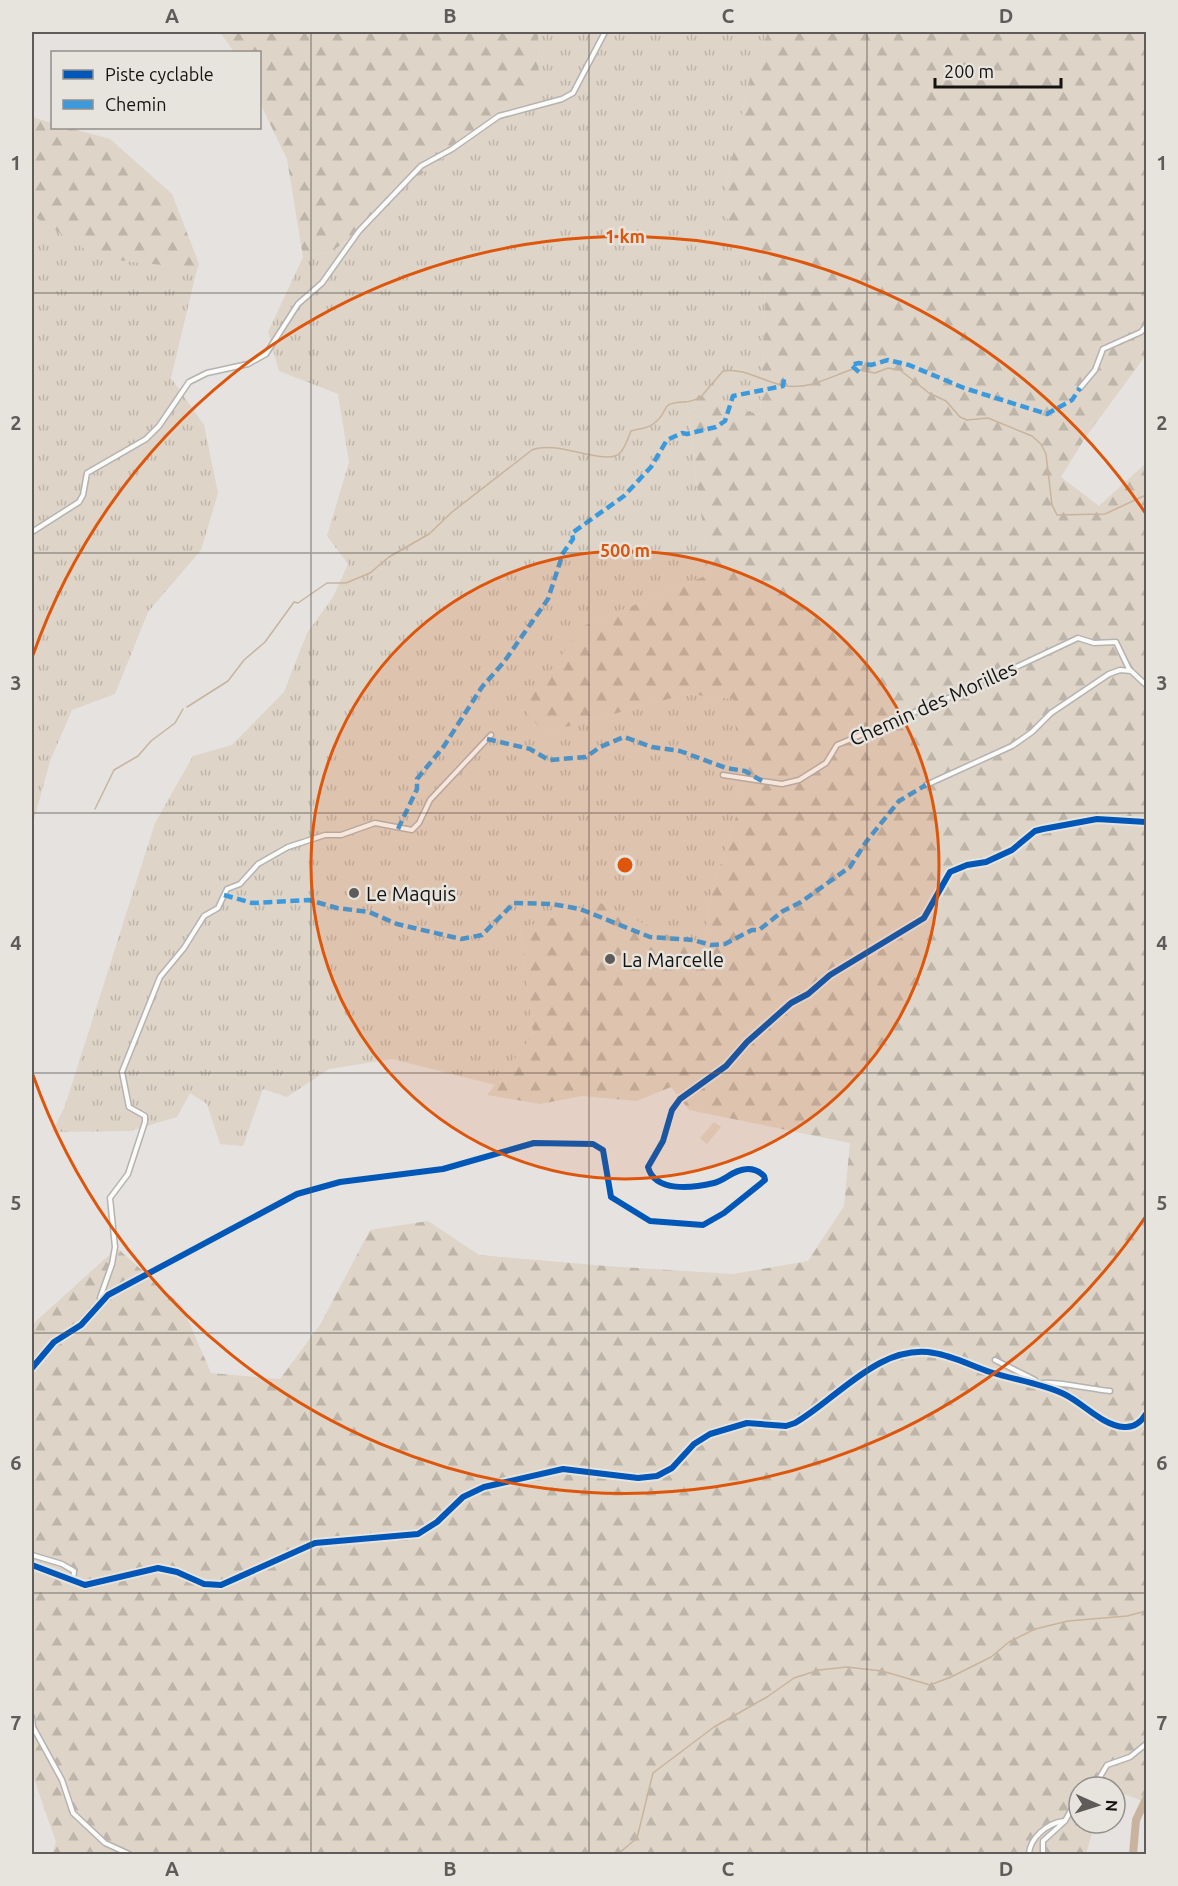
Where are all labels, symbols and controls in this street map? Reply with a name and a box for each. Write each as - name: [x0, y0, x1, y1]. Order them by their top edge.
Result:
- text: A: [165, 4, 179, 27]
- text: B: [443, 4, 457, 27]
- text: C: [722, 4, 735, 27]
- text: D: [999, 4, 1013, 27]
- legend: [51, 51, 261, 129]
- scale bar: [935, 51, 1061, 89]
- text: 200 m: [944, 61, 994, 81]
- text: Piste cyclable: [105, 64, 214, 84]
- text: Chemin: [105, 94, 166, 114]
- text: 1: [10, 151, 22, 174]
- text: 1: [1156, 151, 1168, 174]
- text: 1 km: [605, 226, 645, 246]
- text: 2: [10, 411, 22, 434]
- text: 2: [1156, 411, 1168, 434]
- text: 500 m: [600, 540, 650, 560]
- street label: Chemin des Morilles: [846, 656, 1020, 750]
- text: 3: [10, 671, 22, 694]
- text: 3: [1156, 671, 1168, 694]
- centre of rings: [615, 855, 635, 875]
- place label: Le Maquis: [366, 882, 456, 905]
- marker: Le Maquis: [347, 886, 361, 900]
- text: 4: [10, 931, 22, 954]
- text: 4: [1156, 931, 1168, 954]
- place label: La Marcelle: [622, 948, 724, 971]
- marker: La Marcelle: [603, 952, 617, 966]
- text: 5: [10, 1191, 22, 1214]
- text: 5: [1156, 1191, 1168, 1214]
- text: 6: [10, 1451, 22, 1474]
- text: 6: [1156, 1451, 1168, 1474]
- text: 7: [10, 1711, 22, 1734]
- text: 7: [1156, 1711, 1168, 1734]
- north arrow: [1067, 1775, 1127, 1835]
- text: N: [1103, 1799, 1121, 1812]
- text: A: [165, 1857, 179, 1880]
- text: B: [443, 1857, 457, 1880]
- text: C: [722, 1857, 735, 1880]
- text: D: [999, 1857, 1013, 1880]

